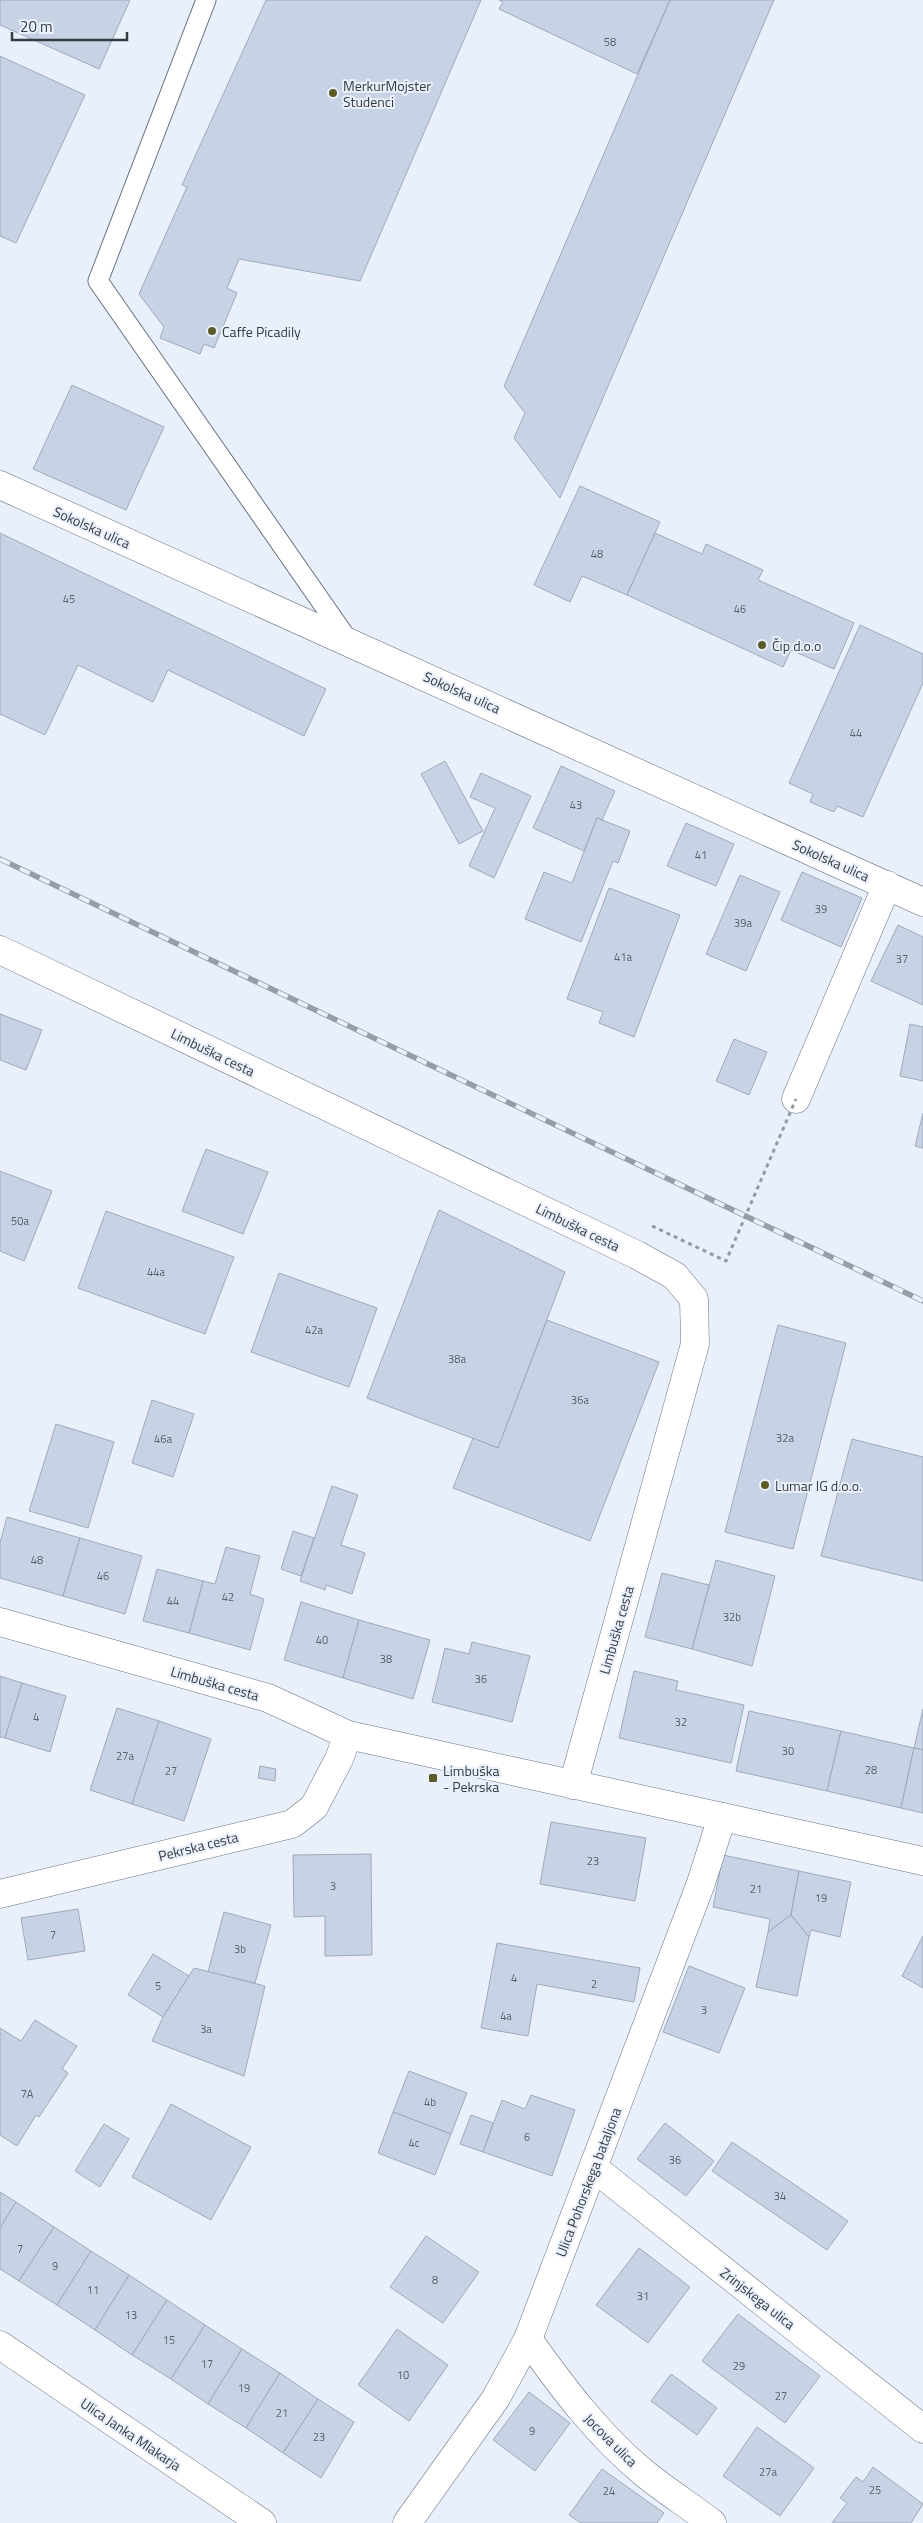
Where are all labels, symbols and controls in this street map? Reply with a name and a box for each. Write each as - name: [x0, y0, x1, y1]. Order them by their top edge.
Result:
- scale bar: [12, 10, 128, 42]
- text: 20 m: [20, 15, 53, 38]
- house number: 58: [604, 34, 616, 50]
- place label: MerkurMojster Studenci: [343, 75, 431, 112]
- marker: MerkurMojster Studenci: [327, 87, 339, 99]
- place label: Caffe Picadily: [222, 321, 301, 342]
- marker: Caffe Picadily: [206, 325, 218, 337]
- street label: Sokolska ulica: [50, 501, 134, 553]
- house number: 48: [591, 546, 603, 562]
- house number: 45: [63, 591, 75, 607]
- house number: 46: [734, 601, 746, 617]
- place label: Čip d.o.o: [772, 635, 821, 656]
- marker: Čip d.o.o: [756, 639, 768, 651]
- street label: Sokolska ulica: [420, 666, 504, 718]
- house number: 44: [850, 725, 862, 741]
- house number: 43: [570, 797, 582, 813]
- street label: Sokolska ulica: [789, 834, 873, 886]
- house number: 41: [695, 847, 707, 863]
- house number: 39: [815, 901, 827, 917]
- house number: 39a: [734, 915, 752, 931]
- house number: 41a: [614, 949, 632, 965]
- house number: 37: [896, 951, 908, 967]
- street label: Limbuška cesta: [167, 1023, 259, 1081]
- street label: Limbuška cesta: [532, 1198, 624, 1256]
- house number: 50a: [11, 1213, 29, 1229]
- house number: 44a: [147, 1264, 165, 1280]
- house number: 42a: [305, 1322, 323, 1338]
- house number: 38a: [448, 1351, 466, 1367]
- house number: 36a: [571, 1392, 589, 1408]
- house number: 32a: [776, 1430, 794, 1446]
- house number: 46a: [154, 1431, 172, 1447]
- place label: Lumar IG d.o.o.: [775, 1475, 862, 1496]
- marker: Lumar IG d.o.o.: [759, 1479, 771, 1491]
- house number: 48: [31, 1552, 43, 1568]
- house number: 46: [97, 1568, 109, 1584]
- street label: Limbuška cesta: [593, 1583, 639, 1677]
- house number: 42: [222, 1589, 234, 1605]
- house number: 44: [167, 1593, 179, 1609]
- house number: 32b: [723, 1609, 741, 1625]
- house number: 40: [316, 1632, 328, 1648]
- house number: 38: [380, 1651, 392, 1667]
- street label: Limbuška cesta: [168, 1660, 262, 1706]
- house number: 36: [475, 1671, 487, 1687]
- house number: 4: [33, 1709, 39, 1725]
- house number: 32: [675, 1714, 687, 1730]
- house number: 30: [782, 1743, 794, 1759]
- house number: 27a: [116, 1748, 134, 1764]
- place label: Limbuška - Pekrska: [443, 1760, 499, 1797]
- house number: 28: [865, 1762, 877, 1778]
- house number: 27: [165, 1763, 177, 1779]
- marker: Limbuška - Pekrska: [427, 1772, 439, 1784]
- street label: Pekrska cesta: [156, 1826, 240, 1866]
- house number: 23: [587, 1853, 599, 1869]
- house number: 3: [330, 1878, 336, 1894]
- house number: 21: [750, 1881, 762, 1897]
- house number: 19: [815, 1890, 827, 1906]
- house number: 7: [50, 1927, 56, 1943]
- house number: 3b: [234, 1941, 246, 1957]
- house number: 4: [511, 1970, 517, 1986]
- house number: 2: [591, 1976, 597, 1992]
- house number: 5: [155, 1978, 161, 1994]
- house number: 3: [701, 2002, 707, 2018]
- house number: 4a: [500, 2008, 512, 2024]
- house number: 3a: [200, 2021, 212, 2037]
- house number: 7A: [21, 2086, 34, 2102]
- house number: 4b: [424, 2094, 436, 2110]
- street label: Ulica Pohorskega bataljona: [550, 2104, 626, 2260]
- house number: 6: [524, 2129, 530, 2145]
- house number: 4c: [409, 2135, 420, 2151]
- house number: 36: [669, 2152, 681, 2168]
- house number: 34: [774, 2188, 786, 2204]
- house number: 7: [17, 2241, 23, 2257]
- house number: 9: [52, 2258, 58, 2274]
- street label: Zrinjskega ulica: [716, 2262, 800, 2334]
- house number: 8: [432, 2272, 438, 2288]
- house number: 11: [87, 2282, 99, 2298]
- house number: 31: [637, 2288, 649, 2304]
- house number: 13: [125, 2307, 137, 2323]
- house number: 15: [163, 2332, 175, 2348]
- house number: 17: [201, 2356, 213, 2372]
- house number: 29: [733, 2358, 745, 2374]
- house number: 10: [397, 2367, 409, 2383]
- house number: 19: [238, 2380, 250, 2396]
- house number: 27: [775, 2388, 787, 2404]
- street label: Ulica Janka Mlakarja: [76, 2392, 186, 2476]
- house number: 21: [276, 2405, 288, 2421]
- street label: Jocova ulica: [579, 2408, 643, 2472]
- house number: 9: [529, 2423, 535, 2439]
- house number: 23: [313, 2429, 325, 2445]
- house number: 27a: [759, 2464, 777, 2480]
- house number: 25: [869, 2482, 881, 2498]
- house number: 24: [603, 2483, 615, 2499]

